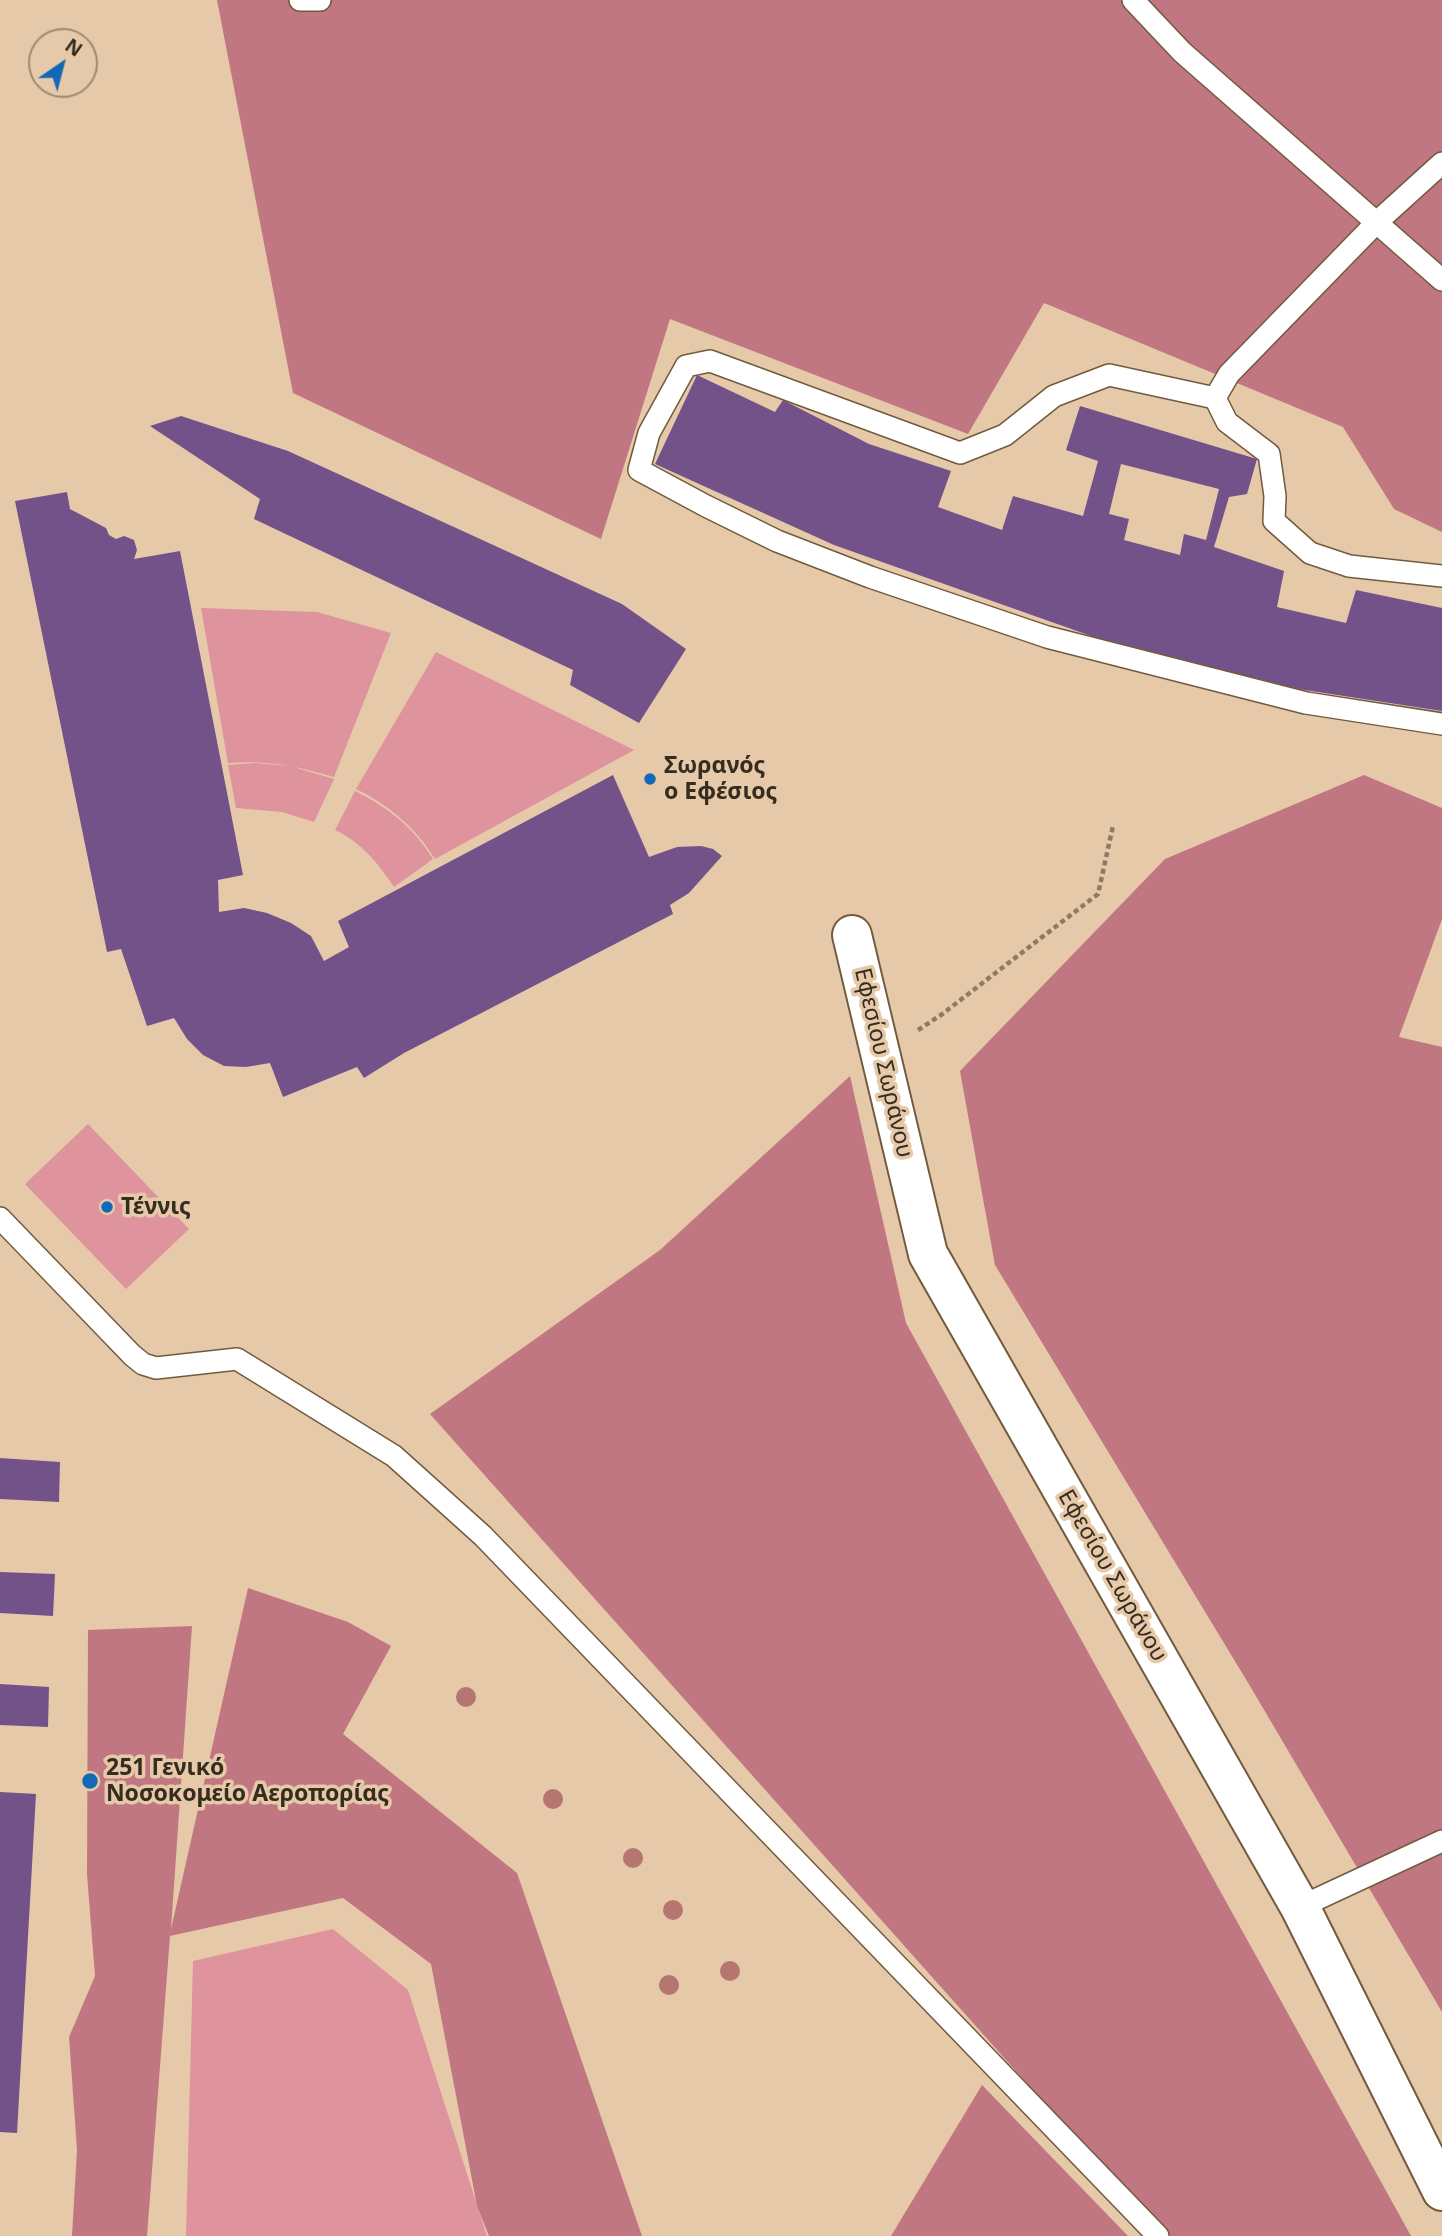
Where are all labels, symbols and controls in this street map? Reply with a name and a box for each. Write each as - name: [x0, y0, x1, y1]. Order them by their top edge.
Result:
- north arrow: [28, 28, 98, 98]
- text: N: [60, 32, 88, 63]
- place label: Σωρανός ο Εφέσιος: [664, 752, 777, 806]
- marker: Σωρανός ο Εφέσιος: [642, 771, 658, 787]
- street label: Εφεσίου Σωράνου: [848, 965, 918, 1161]
- place label: Τέννις: [121, 1193, 191, 1221]
- marker: Τέννις: [99, 1199, 115, 1215]
- street label: Εφεσίου Σωράνου: [1052, 1485, 1172, 1667]
- place label: 251 Γενικό Νοσοκομείο Αεροπορίας: [106, 1754, 389, 1808]
- marker: 251 Γενικό Νοσοκομείο Αεροπορίας: [80, 1771, 100, 1791]

